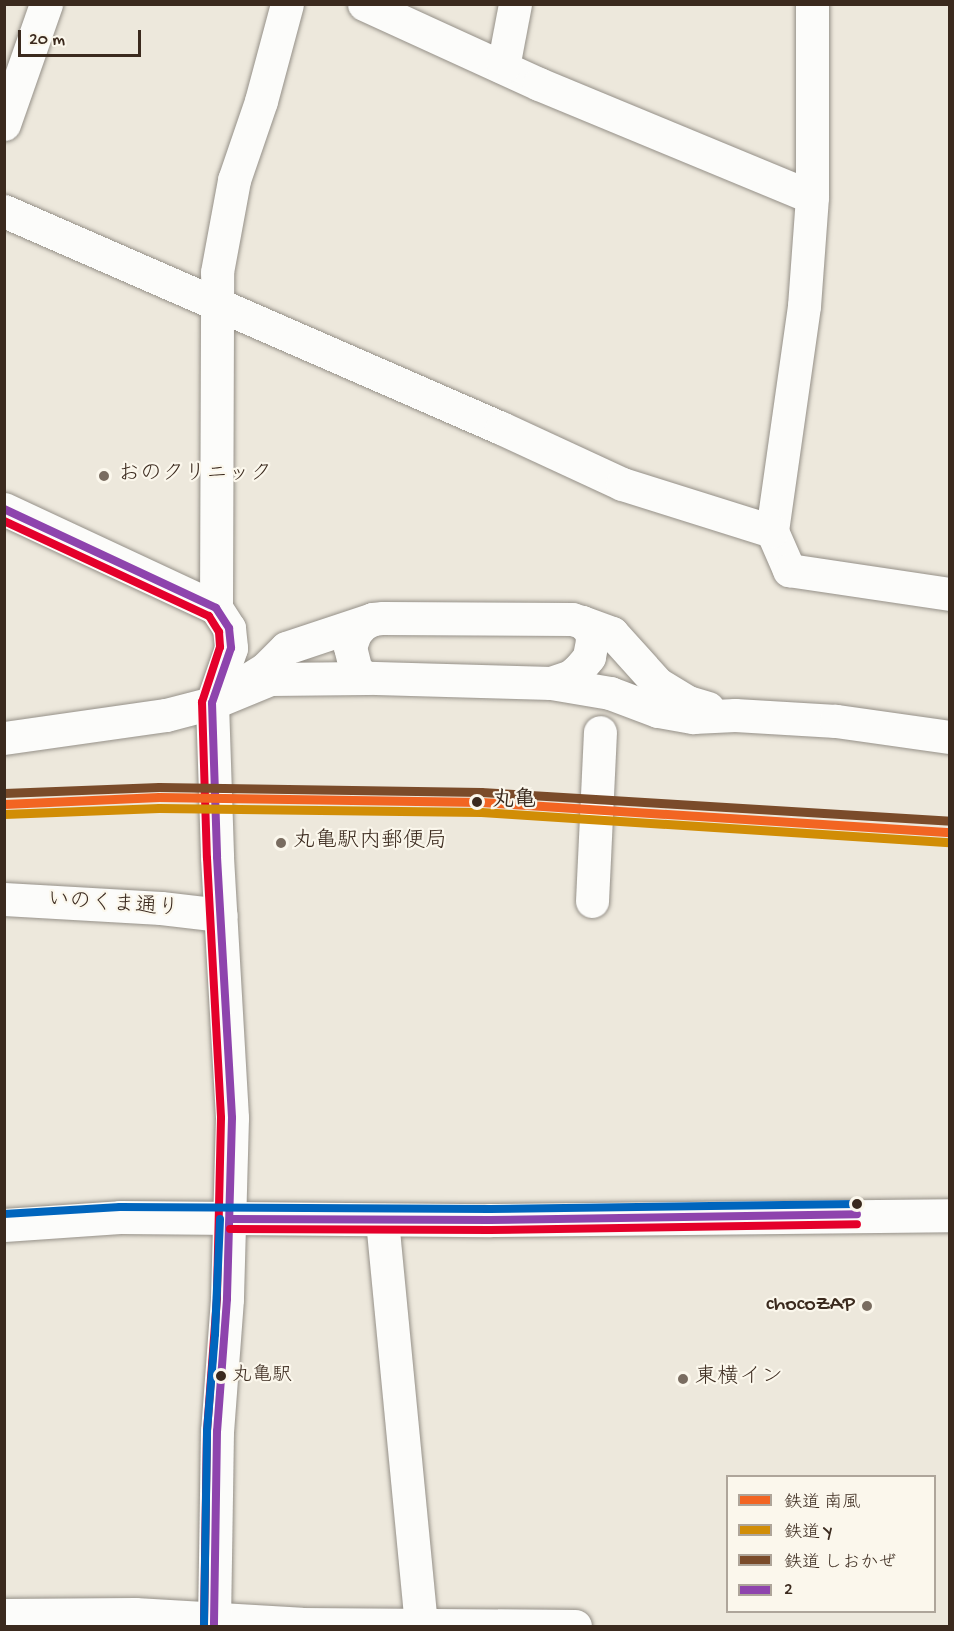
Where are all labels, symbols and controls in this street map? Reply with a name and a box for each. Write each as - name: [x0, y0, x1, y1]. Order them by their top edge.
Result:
- scale bar: [21, 18, 144, 56]
- text: 20 m: [29, 30, 65, 51]
- place label: おのクリニック: [118, 463, 272, 489]
- marker: おのクリニック: [95, 467, 113, 485]
- place label: 丸亀: [492, 789, 536, 815]
- marker: 丸亀: [467, 792, 487, 812]
- place label: 丸亀駅内郵便局: [293, 830, 447, 856]
- marker: 丸亀駅内郵便局: [274, 836, 288, 850]
- street label: いのくま通り: [46, 888, 180, 924]
- unlabelled marker: [851, 1198, 863, 1210]
- place label: chocoZAP: [766, 1293, 855, 1319]
- marker: chocoZAP: [860, 1299, 874, 1313]
- place label: 丸亀駅: [232, 1364, 292, 1388]
- place label: 東横イン: [695, 1366, 783, 1392]
- marker: 丸亀駅: [215, 1370, 227, 1382]
- marker: 東横イン: [676, 1372, 690, 1386]
- legend: [726, 1475, 936, 1613]
- text: 鉄道 南風: [784, 1493, 860, 1514]
- text: 鉄道 Y: [784, 1523, 833, 1544]
- text: 鉄道 しおかぜ: [784, 1553, 896, 1574]
- text: 2: [784, 1580, 793, 1601]

